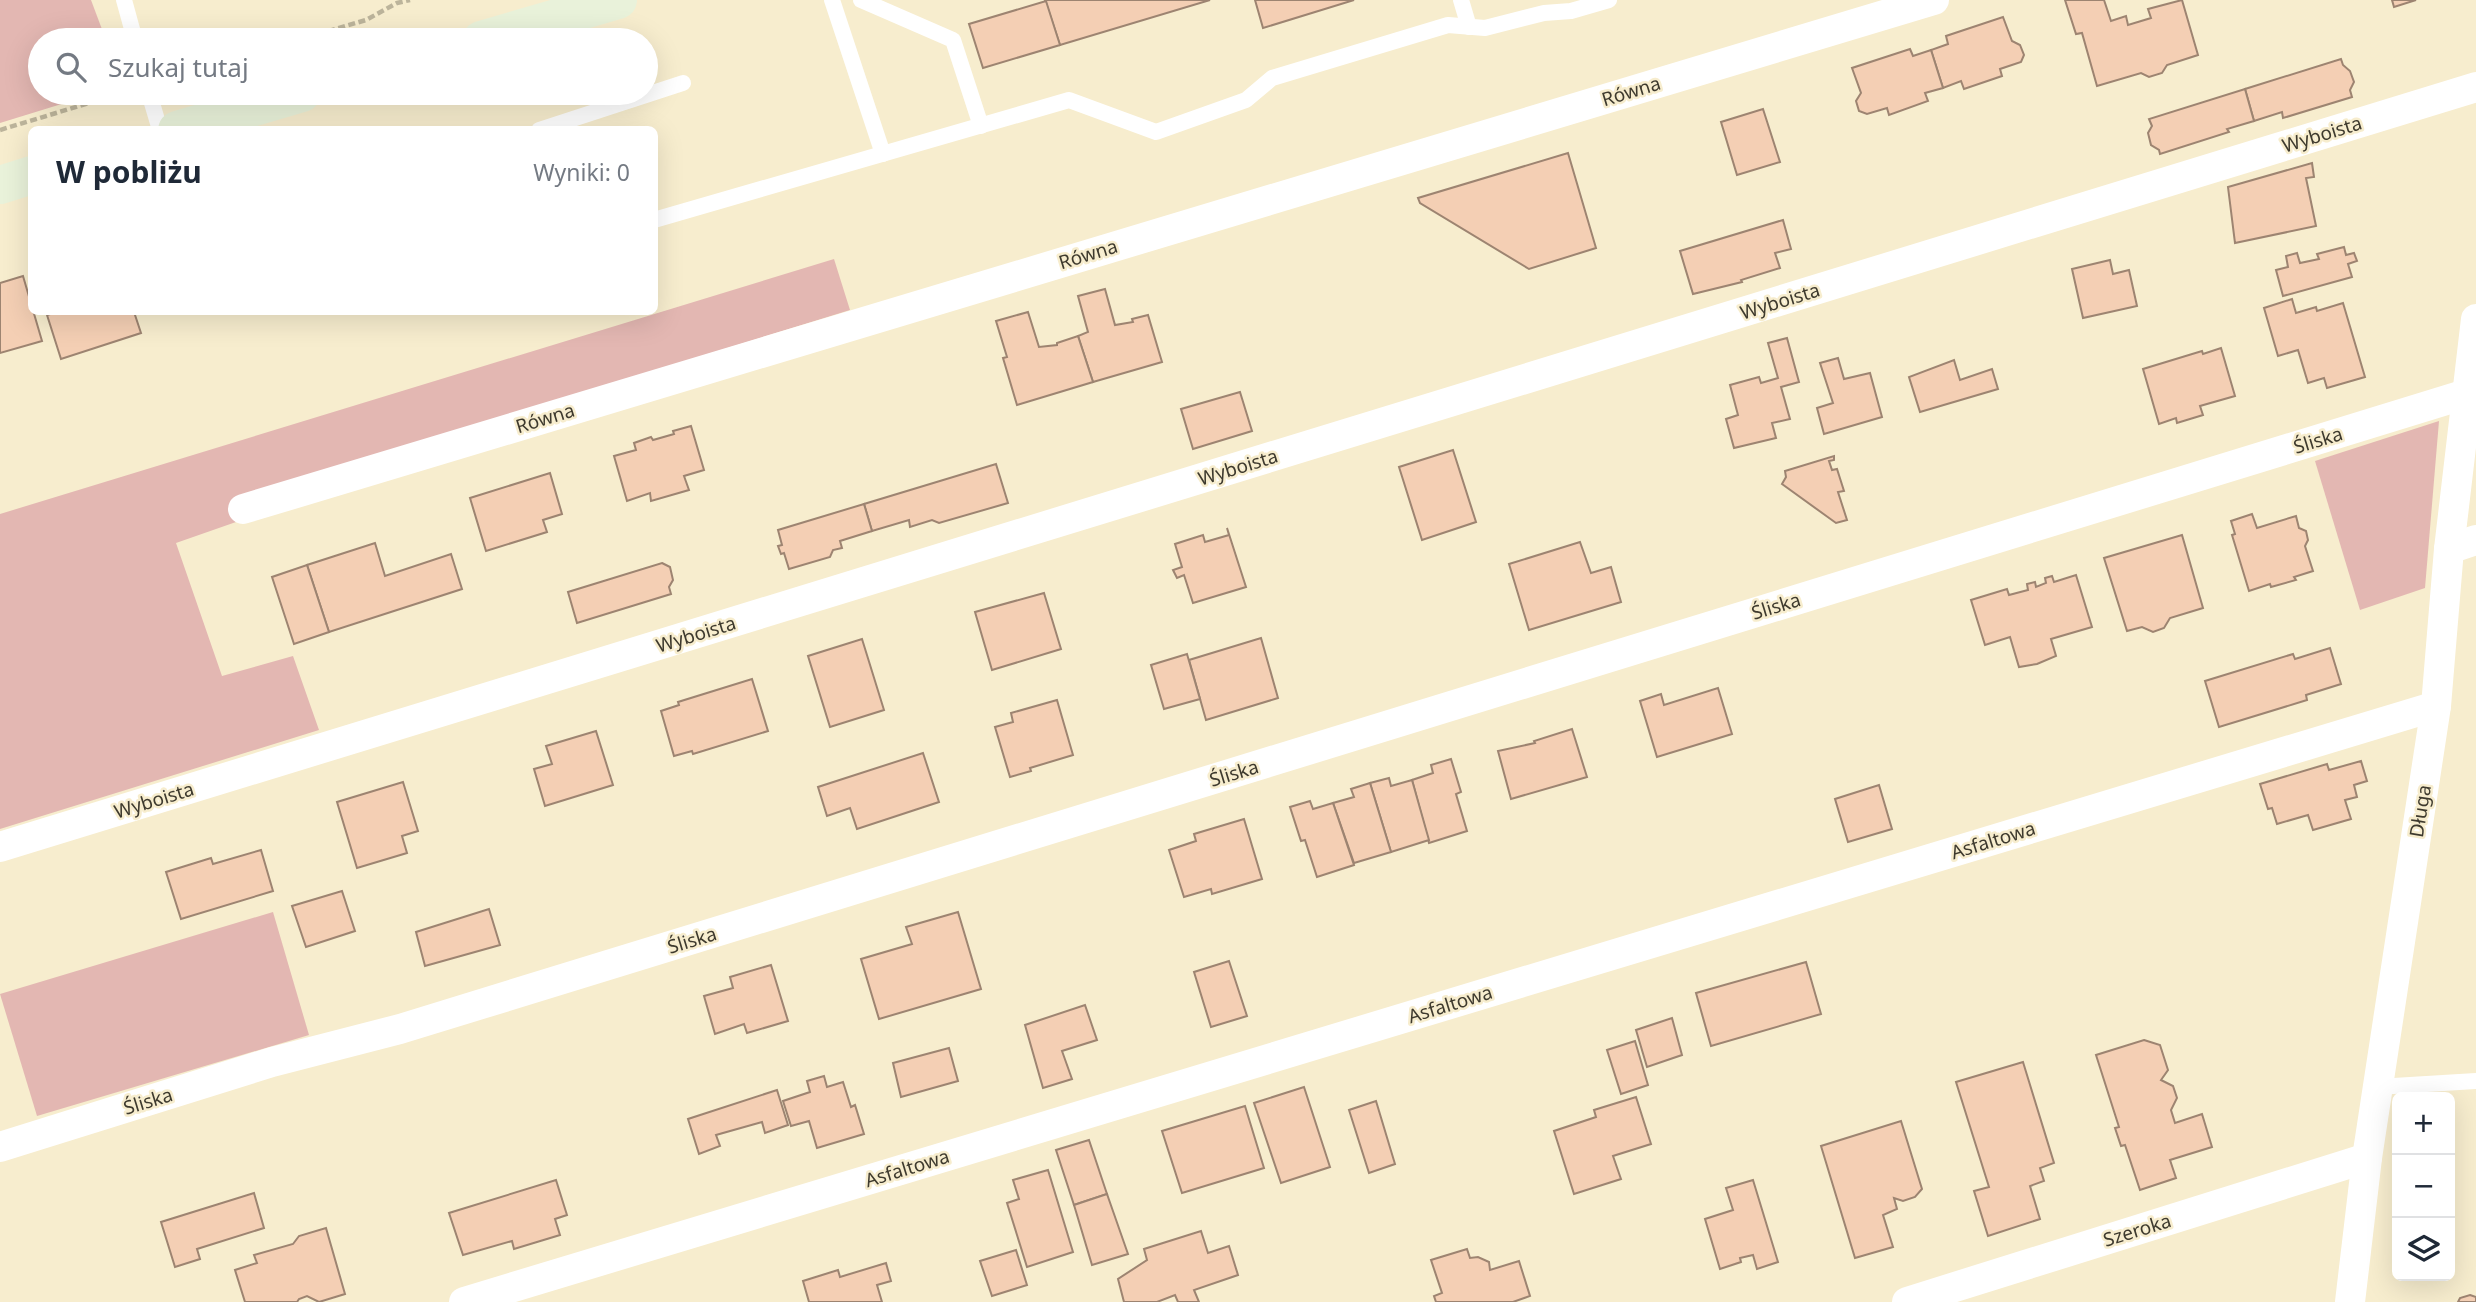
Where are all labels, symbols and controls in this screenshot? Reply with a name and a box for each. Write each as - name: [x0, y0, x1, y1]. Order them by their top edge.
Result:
- search box: [28, 28, 658, 105]
- icon: search: [52, 48, 90, 86]
- text: Szukaj tutaj: [108, 49, 249, 85]
- street label: Równa: [1598, 70, 1664, 112]
- street label: Wyboista: [2279, 110, 2365, 158]
- text: W pobliżu: [56, 151, 202, 192]
- text: Wyniki: 0: [533, 156, 630, 188]
- street label: Równa: [1055, 233, 1121, 275]
- street label: Wyboista: [1737, 277, 1823, 325]
- street label: Równa: [512, 397, 578, 439]
- street label: Śliska: [2290, 420, 2346, 460]
- street label: Wyboista: [1195, 443, 1281, 491]
- street label: Śliska: [1748, 586, 1804, 626]
- street label: Wyboista: [653, 610, 739, 658]
- street label: Śliska: [1206, 753, 1262, 793]
- street label: Wyboista: [111, 776, 197, 824]
- street label: Długa: [2403, 783, 2437, 839]
- street label: Asfaltowa: [1948, 815, 2038, 865]
- street label: Śliska: [664, 920, 720, 960]
- street label: Asfaltowa: [1405, 979, 1495, 1029]
- street label: Śliska: [120, 1081, 176, 1121]
- map controls: [2392, 1092, 2455, 1281]
- button: +: [2392, 1092, 2455, 1155]
- street label: Asfaltowa: [862, 1143, 952, 1193]
- button: −: [2392, 1155, 2455, 1218]
- street label: Szeroka: [2100, 1207, 2174, 1253]
- button: layers: [2392, 1218, 2455, 1281]

